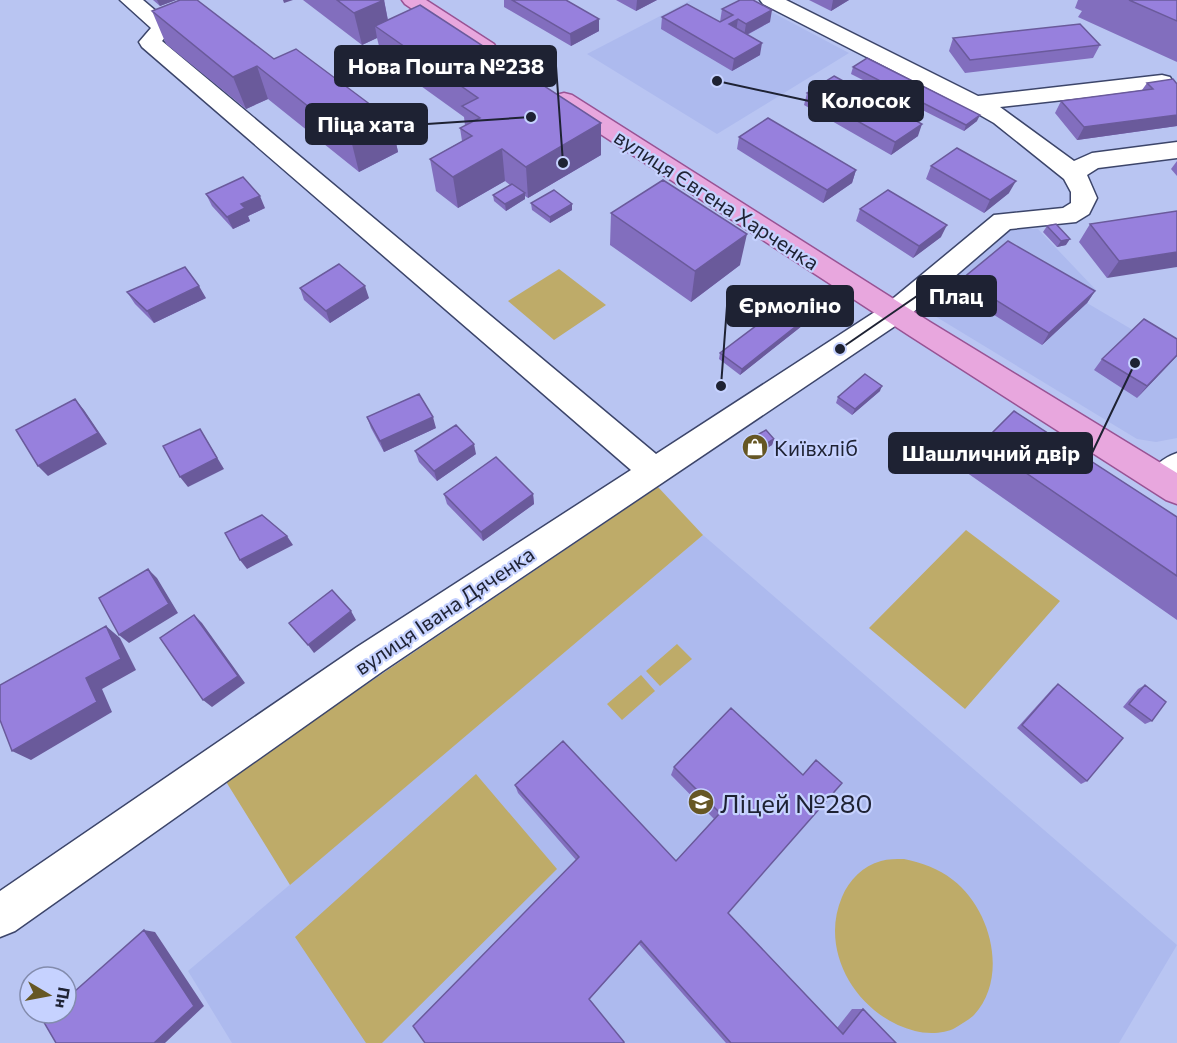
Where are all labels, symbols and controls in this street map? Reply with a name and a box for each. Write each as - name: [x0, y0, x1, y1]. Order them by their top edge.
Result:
- callout: Нова Пошта №238: [335, 46, 556, 86]
- text: Нова Пошта №238: [348, 52, 544, 79]
- callout: Колосок: [809, 81, 923, 121]
- text: Колосок: [821, 86, 911, 113]
- callout: Піца хата: [306, 104, 427, 144]
- text: Піца хата: [317, 110, 415, 137]
- street label: вулиця Євгена Харченка: [610, 123, 824, 275]
- callout: Плац: [917, 276, 996, 316]
- text: Плац: [929, 282, 984, 309]
- callout: Єрмоліно: [727, 286, 853, 326]
- text: Єрмоліно: [739, 291, 841, 318]
- shop icon: Київхліб: [740, 432, 770, 462]
- callout: Шашличний двір: [889, 433, 1092, 473]
- place label: Київхліб: [774, 435, 858, 460]
- text: Шашличний двір: [902, 439, 1080, 466]
- street label: вулиця Івана Дяченка: [349, 541, 539, 679]
- school or university icon: Ліцей №280: [686, 787, 716, 817]
- place label: Ліцей №280: [720, 787, 873, 818]
- north arrow: [18, 965, 78, 1025]
- text: Пн: [52, 986, 74, 1010]

